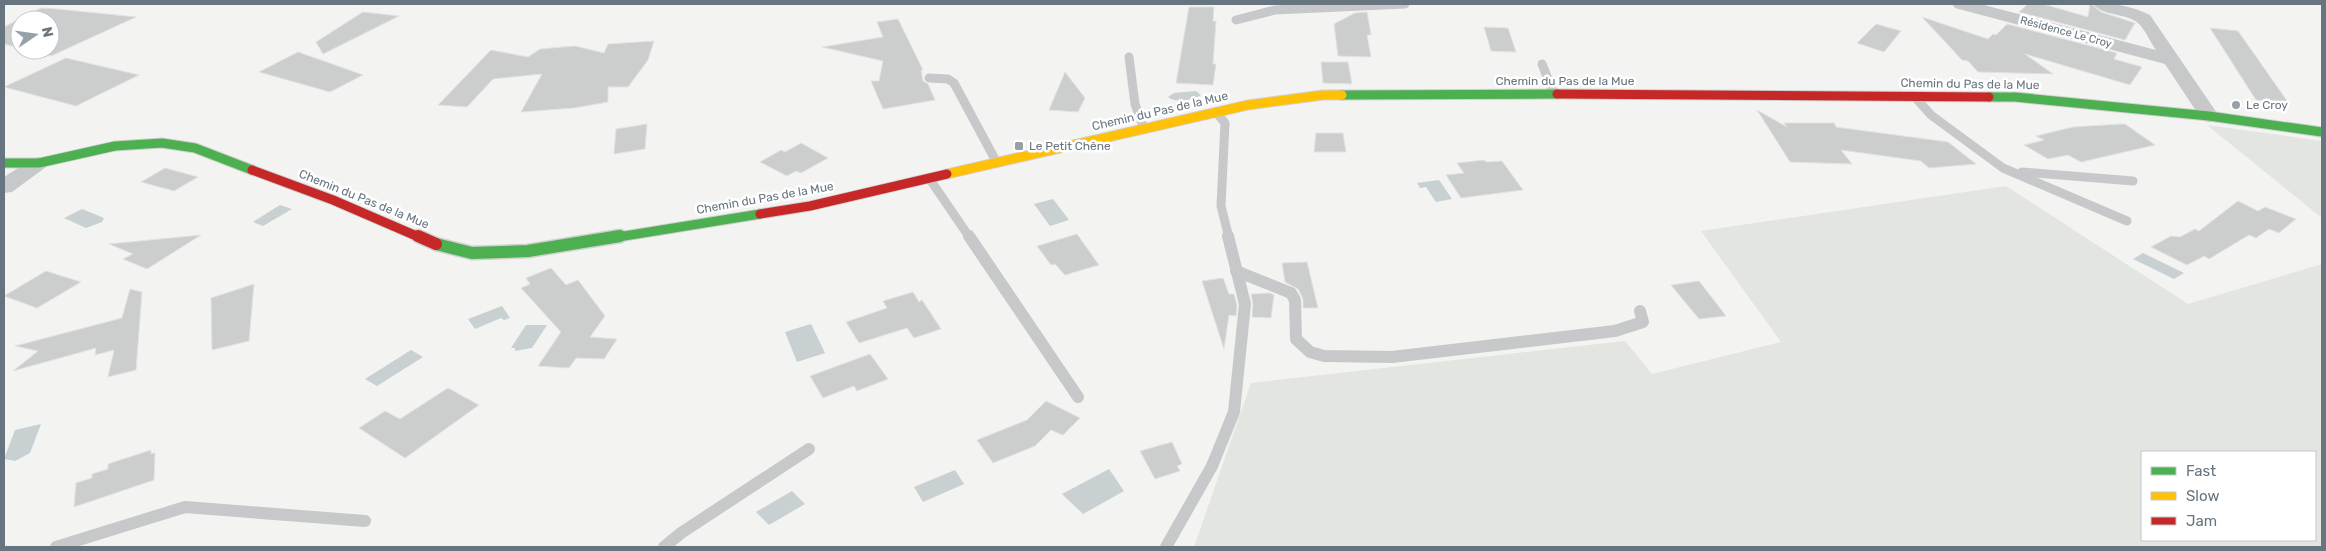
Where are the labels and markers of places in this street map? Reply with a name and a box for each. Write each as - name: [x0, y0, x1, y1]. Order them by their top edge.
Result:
- place label: Le Croy: [2246, 98, 2288, 112]
- marker: Le Croy: [2230, 99, 2242, 111]
- place label: Le Petit Chêne: [1029, 139, 1111, 153]
- marker: Le Petit Chêne: [1013, 140, 1025, 152]

